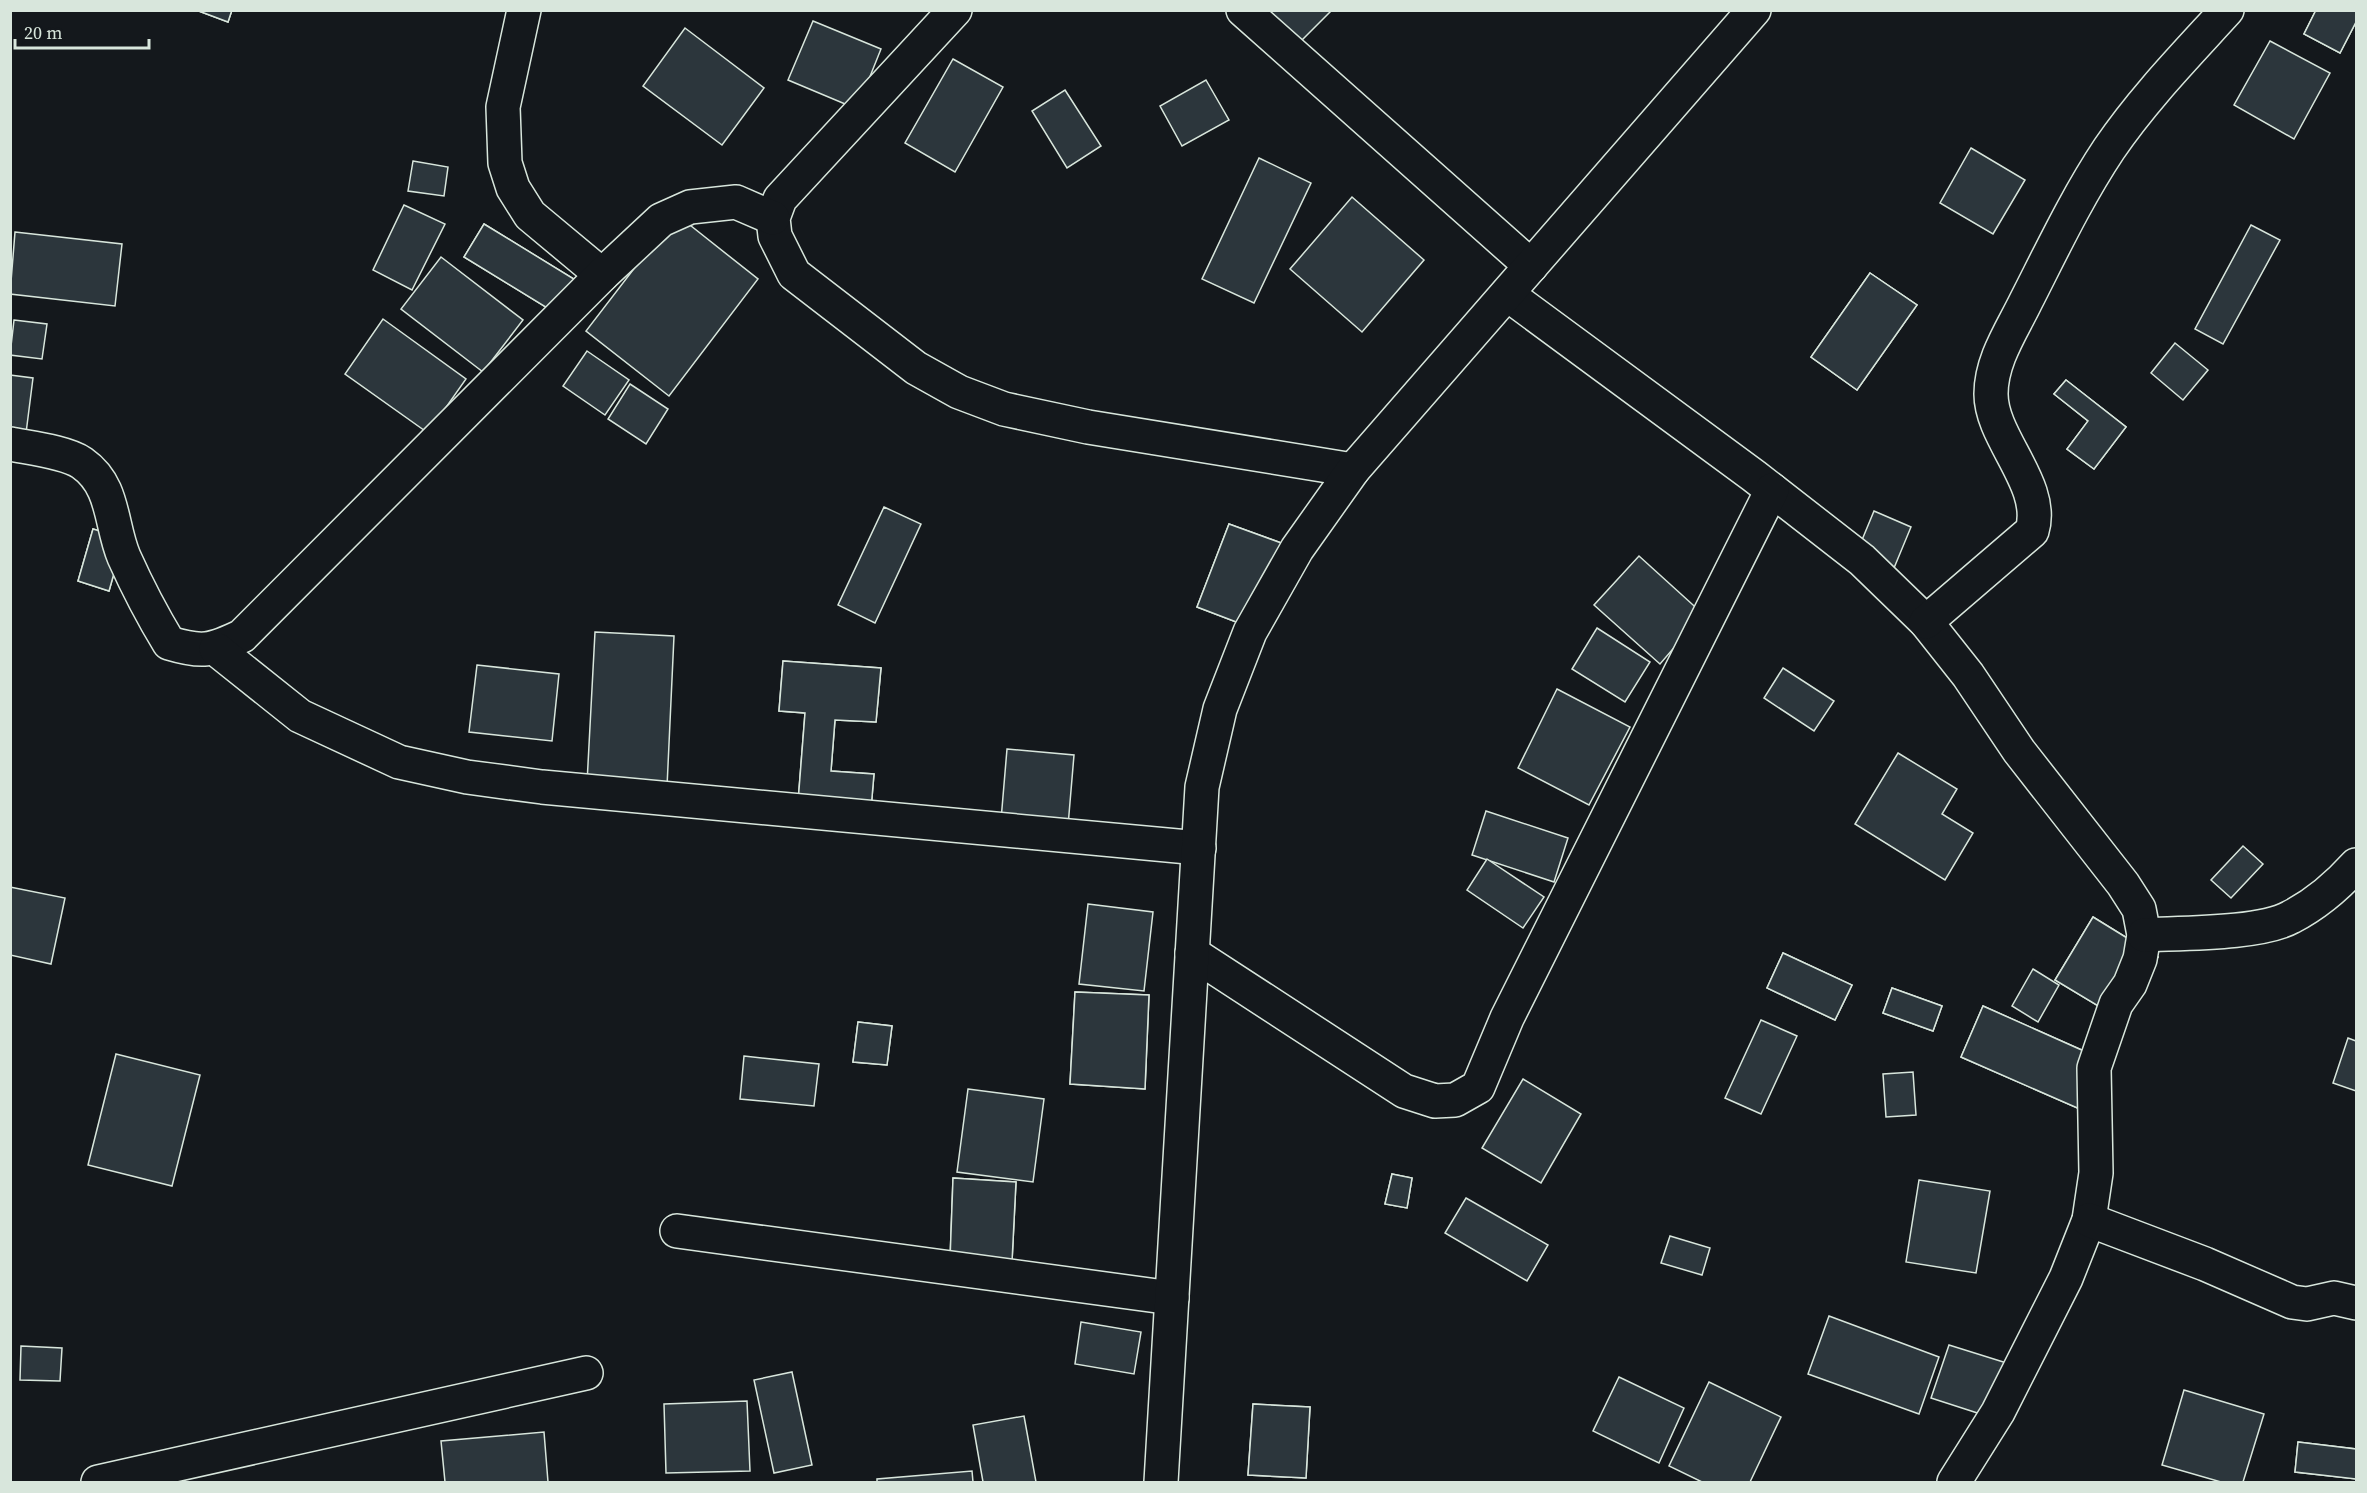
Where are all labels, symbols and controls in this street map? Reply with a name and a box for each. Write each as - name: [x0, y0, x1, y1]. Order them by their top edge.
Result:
- scale bar: [15, 12, 148, 50]
- text: 20 m: [24, 20, 62, 45]

